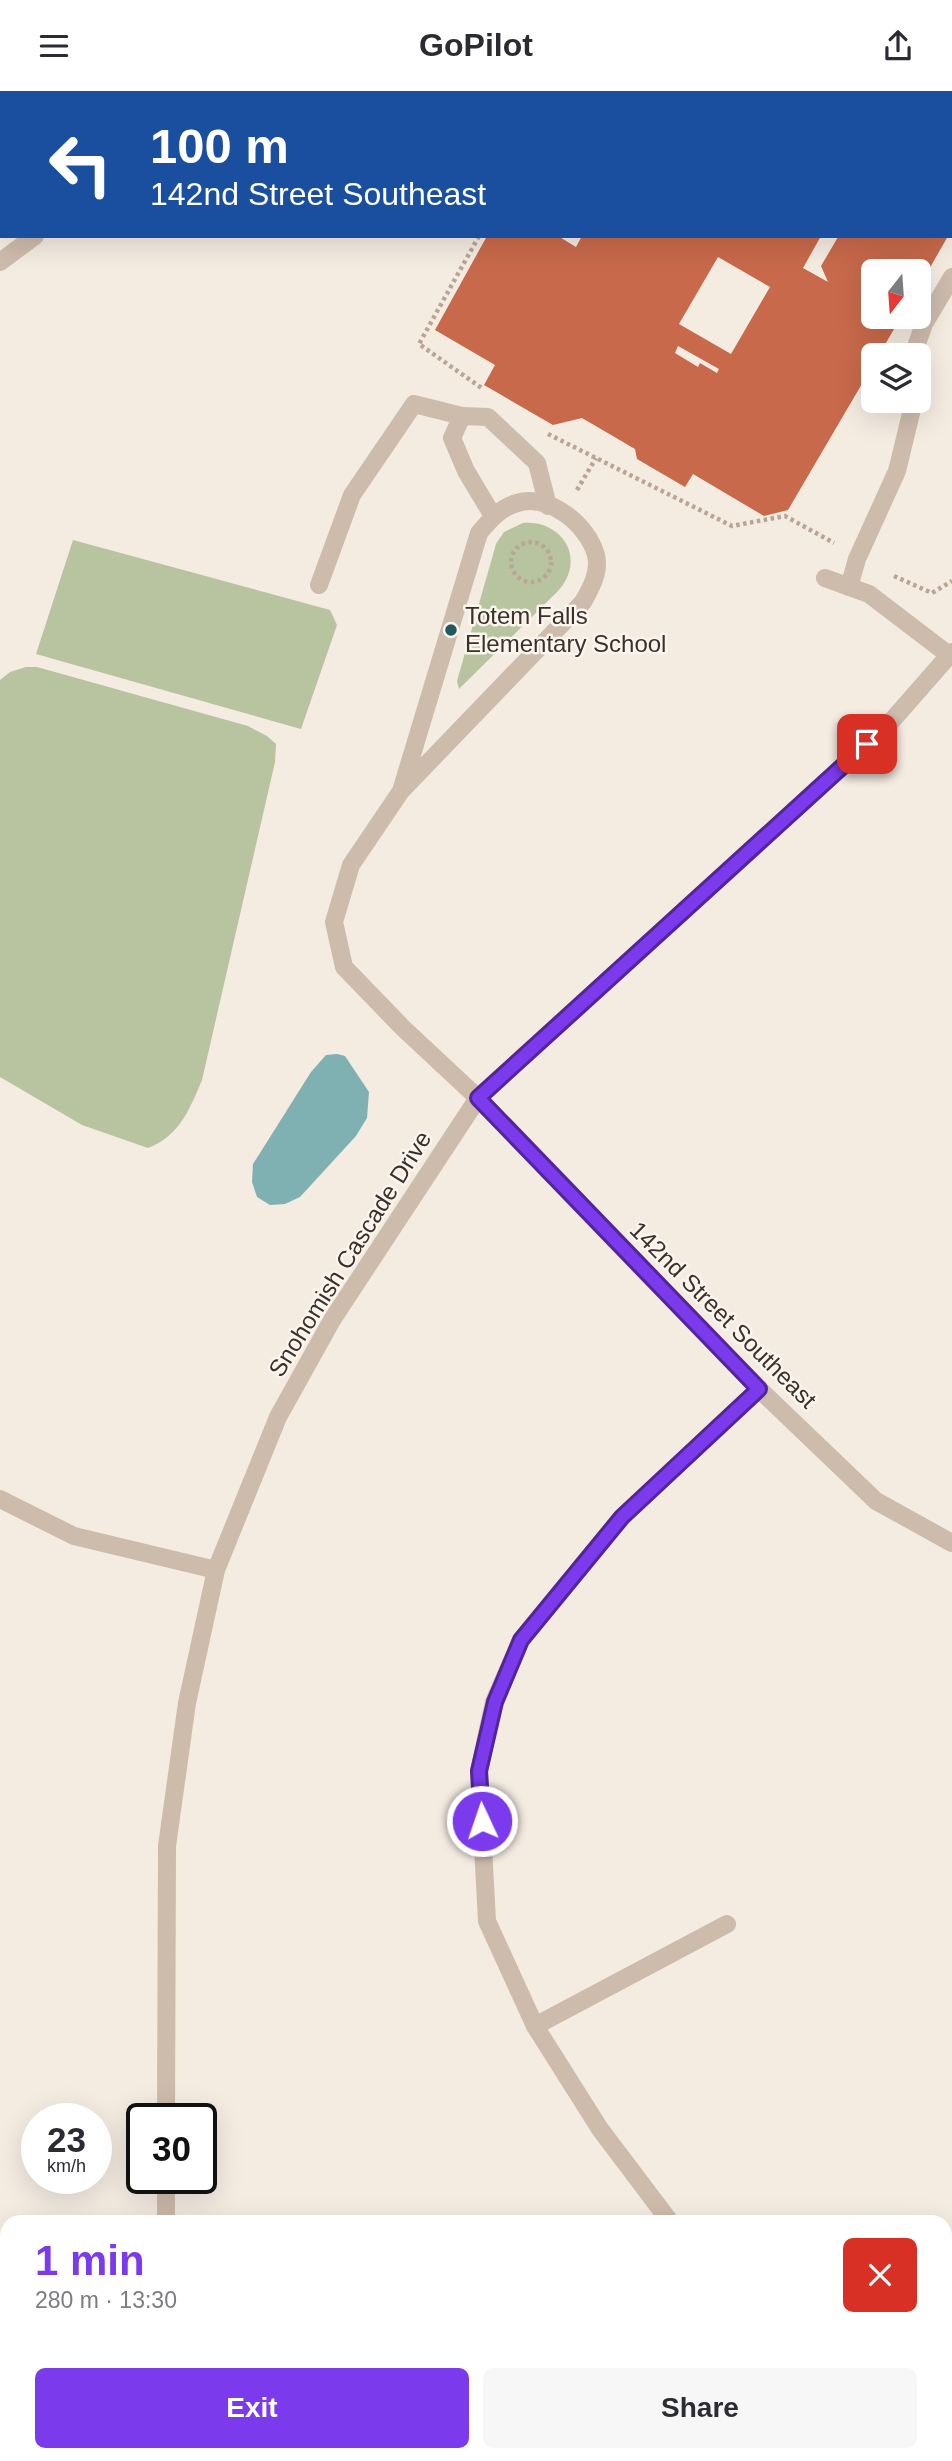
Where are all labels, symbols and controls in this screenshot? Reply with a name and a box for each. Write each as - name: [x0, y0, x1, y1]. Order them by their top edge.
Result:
- icon: menu: [35, 27, 73, 65]
- text: GoPilot: [419, 27, 533, 63]
- icon: share: [879, 27, 917, 65]
- icon: left: [35, 119, 126, 210]
- text: 100 m: [150, 119, 289, 173]
- text: 142nd Street Southeast: [150, 176, 486, 212]
- north arrow: [861, 259, 931, 329]
- map controls: [861, 259, 931, 413]
- button: layers: [861, 343, 931, 413]
- place label: Totem Falls Elementary School: [465, 602, 666, 657]
- marker: Totem Falls Elementary School: [443, 622, 459, 638]
- pin: [837, 714, 897, 774]
- icon: arrive: [848, 725, 886, 763]
- street label: Snohomish Cascade Drive: [263, 1126, 436, 1381]
- street label: 142nd Street Southeast: [625, 1216, 822, 1414]
- position arrow: [445, 1784, 519, 1858]
- speed limit sign: 30: [126, 2103, 217, 2194]
- text: 23: [47, 2120, 86, 2159]
- text: km/h: [47, 2156, 86, 2176]
- text: 1 min: [35, 2237, 145, 2284]
- button: close: [843, 2238, 917, 2312]
- text: 280 m · 13:30: [35, 2287, 177, 2313]
- button: Exit: [35, 2368, 469, 2448]
- button: Share: [483, 2368, 917, 2448]

